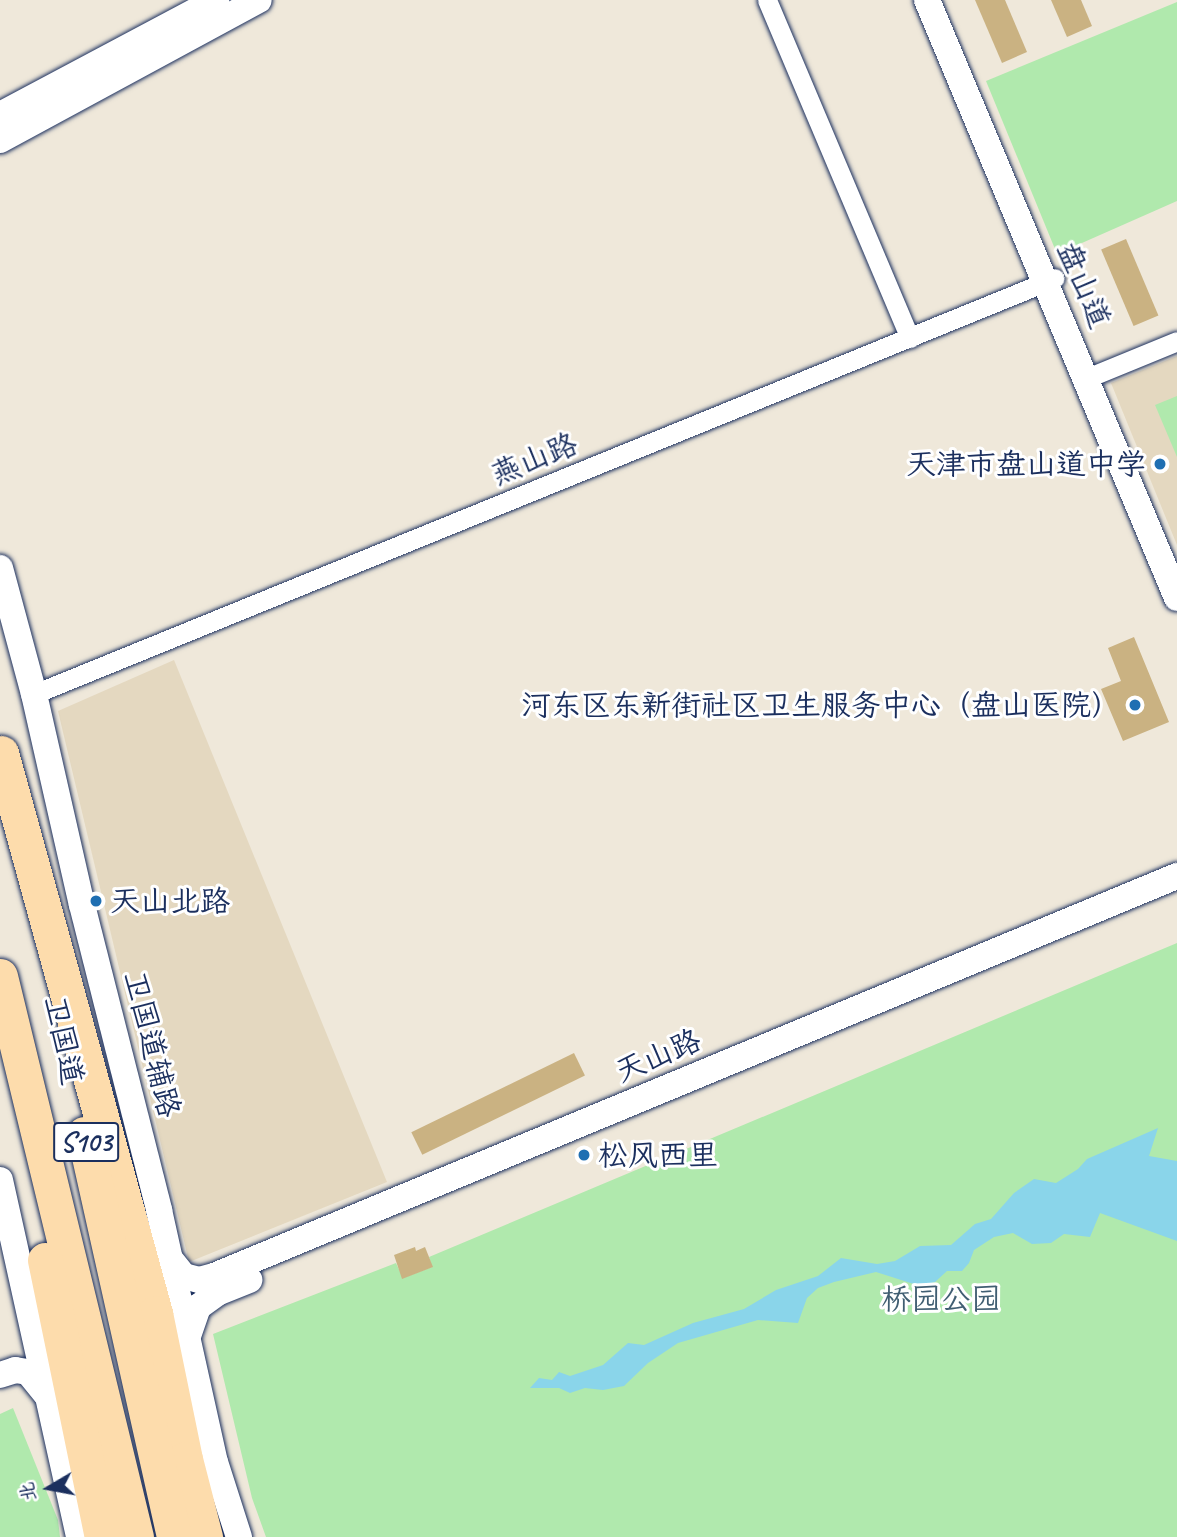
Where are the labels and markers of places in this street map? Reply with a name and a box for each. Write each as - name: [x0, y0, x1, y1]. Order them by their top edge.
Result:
- place label: 天津市盘山道中学: [906, 446, 1146, 482]
- marker: 天津市盘山道中学: [1152, 456, 1168, 472]
- place label: 河东区东新街社区卫生服务中心（盘山医院）: [521, 687, 1121, 723]
- marker: 河东区东新街社区卫生服务中心（盘山医院）: [1127, 697, 1143, 713]
- place label: 天山北路: [110, 883, 230, 919]
- marker: 天山北路: [88, 893, 104, 909]
- place label: 松风西里: [598, 1137, 718, 1173]
- marker: 松风西里: [576, 1147, 592, 1163]

